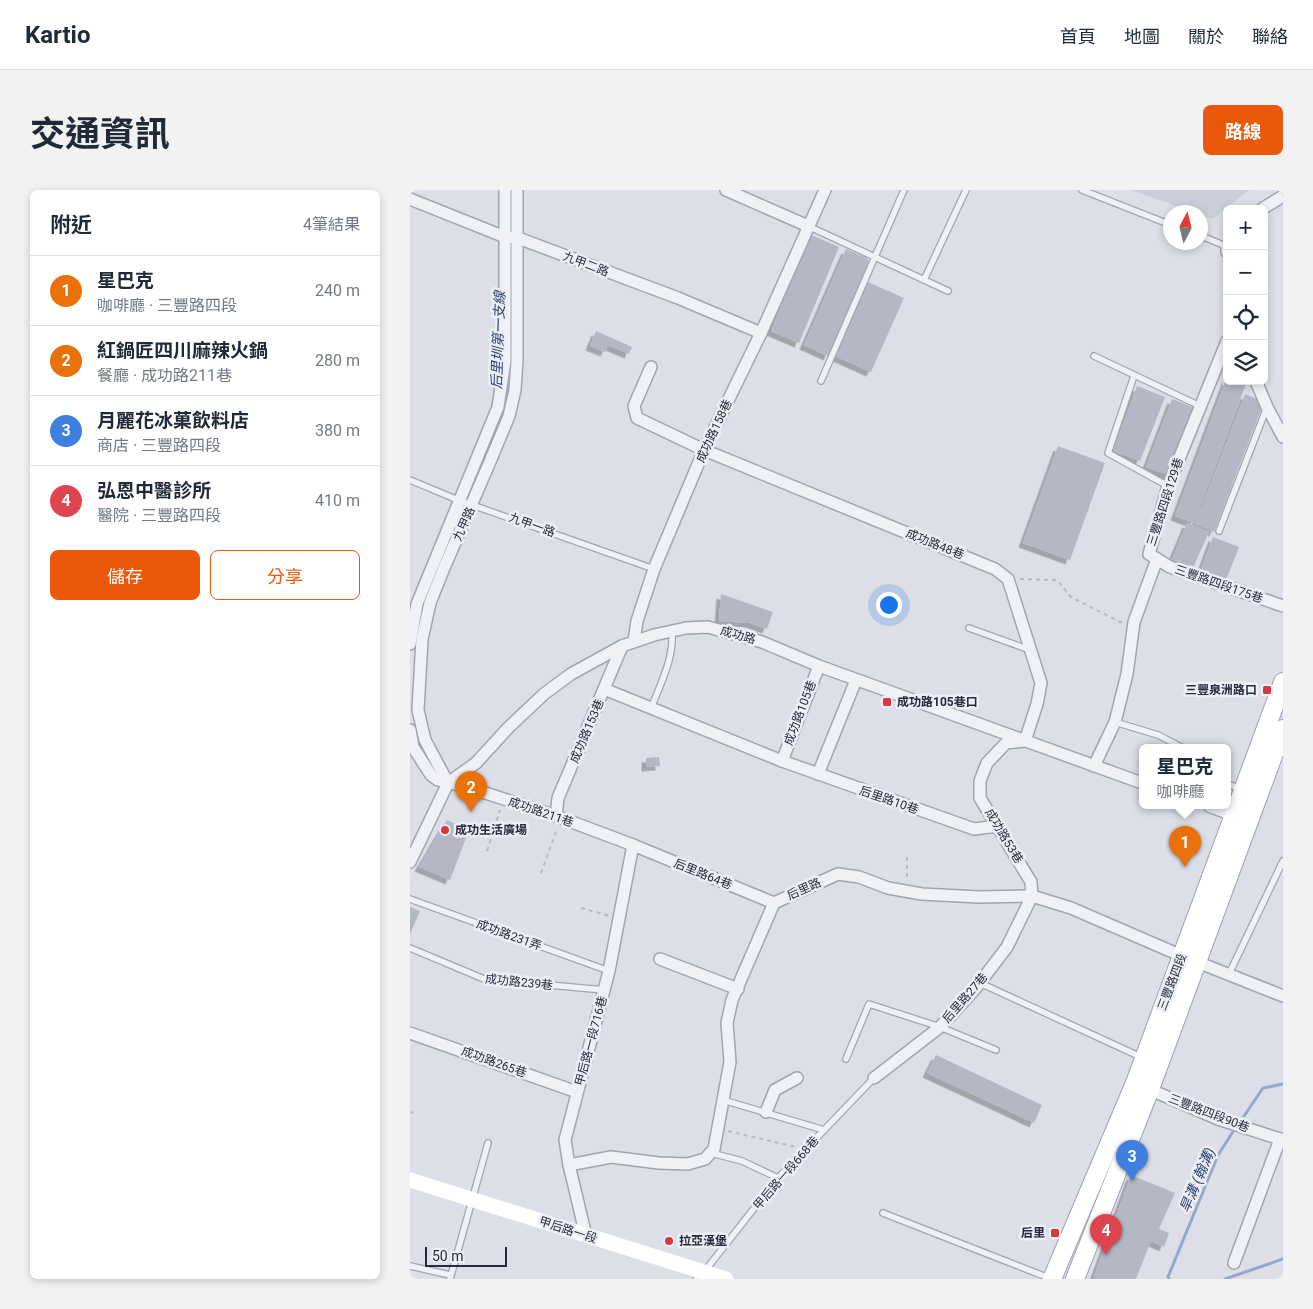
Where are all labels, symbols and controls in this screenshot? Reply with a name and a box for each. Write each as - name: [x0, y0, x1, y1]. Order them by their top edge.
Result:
- text: Kartio: [25, 21, 91, 49]
- text: 首頁: [1060, 26, 1096, 47]
- text: 地圖: [1124, 26, 1160, 47]
- text: 關於: [1188, 26, 1224, 47]
- text: 聯絡: [1252, 26, 1288, 47]
- button: 路線: [1203, 105, 1283, 155]
- text: 交通資訊: [30, 114, 170, 155]
- north arrow: [1163, 205, 1208, 250]
- map controls: [1223, 205, 1268, 385]
- button: +: [1223, 205, 1268, 250]
- text: 附近: [50, 213, 92, 237]
- text: 4筆結果: [303, 215, 360, 234]
- street label: 九甲二路: [561, 249, 611, 279]
- button: −: [1223, 250, 1268, 295]
- text: 星巴克: [97, 269, 154, 292]
- text: 1: [61, 281, 71, 300]
- text: 240 m: [315, 281, 360, 300]
- water label: 后里圳第一支線: [488, 289, 508, 389]
- button: locate: [1223, 295, 1268, 340]
- text: 咖啡廳 · 三豐路四段: [97, 296, 237, 315]
- text: 紅鍋匠四川麻辣火鍋: [97, 339, 268, 362]
- button: layers: [1223, 340, 1268, 385]
- text: 2: [61, 351, 71, 370]
- text: 280 m: [315, 351, 360, 370]
- text: 餐廳 · 成功路211巷: [97, 366, 232, 385]
- street label: 成功路158巷: [693, 397, 735, 465]
- text: 月麗花冰菓飲料店: [97, 409, 249, 432]
- text: 3: [61, 421, 71, 440]
- text: 380 m: [315, 421, 360, 440]
- text: 商店 · 三豐路四段: [97, 436, 221, 455]
- street label: 三豐路四段129巷: [1144, 456, 1186, 548]
- text: 弘恩中醫診所: [97, 479, 211, 502]
- text: 4: [61, 491, 71, 510]
- text: 410 m: [315, 491, 360, 510]
- street label: 九甲路: [450, 505, 478, 543]
- text: 醫院 · 三豐路四段: [97, 506, 221, 525]
- street label: 九甲一路: [507, 510, 557, 540]
- street label: 成功路48巷: [904, 526, 966, 562]
- button: 儲存: [50, 550, 200, 600]
- button: 分享: [210, 550, 360, 600]
- street label: 三豐路四段175巷: [1173, 562, 1265, 606]
- your location: [876, 592, 902, 618]
- street label: 成功路: [719, 623, 757, 647]
- street label: 成功路105巷: [781, 679, 819, 747]
- place label: 三豐泉洲路口: [1185, 683, 1257, 697]
- marker: 三豐泉洲路口: [1261, 684, 1273, 696]
- place label: 成功路105巷口: [897, 695, 978, 709]
- marker: 成功路105巷口: [881, 696, 893, 708]
- street label: 成功路153巷: [567, 697, 607, 765]
- popup: [1139, 744, 1231, 809]
- text: 星巴克: [1156, 755, 1214, 778]
- pin: 2: [455, 771, 487, 812]
- text: 咖啡廳: [1156, 782, 1205, 801]
- street label: 后里路10巷: [858, 783, 920, 817]
- street label: 成功路211巷: [506, 794, 576, 830]
- street label: 成功路53巷: [982, 806, 1026, 866]
- place label: 成功生活廣場: [455, 823, 527, 837]
- marker: 成功生活廣場: [439, 824, 451, 836]
- pin: 1: [1169, 826, 1201, 867]
- street label: 后里路64巷: [672, 856, 734, 892]
- street label: 后里路: [785, 875, 823, 903]
- street label: 成功路231弄: [475, 917, 543, 953]
- street label: 三豐路四段: [1155, 951, 1189, 1013]
- street label: 后里路27巷: [940, 970, 990, 1026]
- street label: 成功路239巷: [484, 971, 554, 993]
- street label: 甲后路一段716巷: [572, 995, 610, 1087]
- street label: 成功路265巷: [460, 1044, 528, 1080]
- street label: 三豐路四段90巷: [1167, 1091, 1251, 1135]
- street label: 甲后路一段668巷: [750, 1134, 822, 1212]
- pin: 3: [1116, 1140, 1148, 1181]
- water label: 旱溝 (翰溝): [1176, 1145, 1219, 1215]
- street label: 甲后路一段: [537, 1214, 599, 1246]
- pin: 4: [1090, 1214, 1122, 1255]
- place label: 后里: [1021, 1226, 1045, 1240]
- marker: 后里: [1049, 1227, 1061, 1239]
- place label: 拉亞漢堡: [679, 1234, 727, 1248]
- marker: 拉亞漢堡: [663, 1235, 675, 1247]
- scale bar: [425, 1244, 508, 1267]
- text: 50 m: [432, 1248, 464, 1264]

